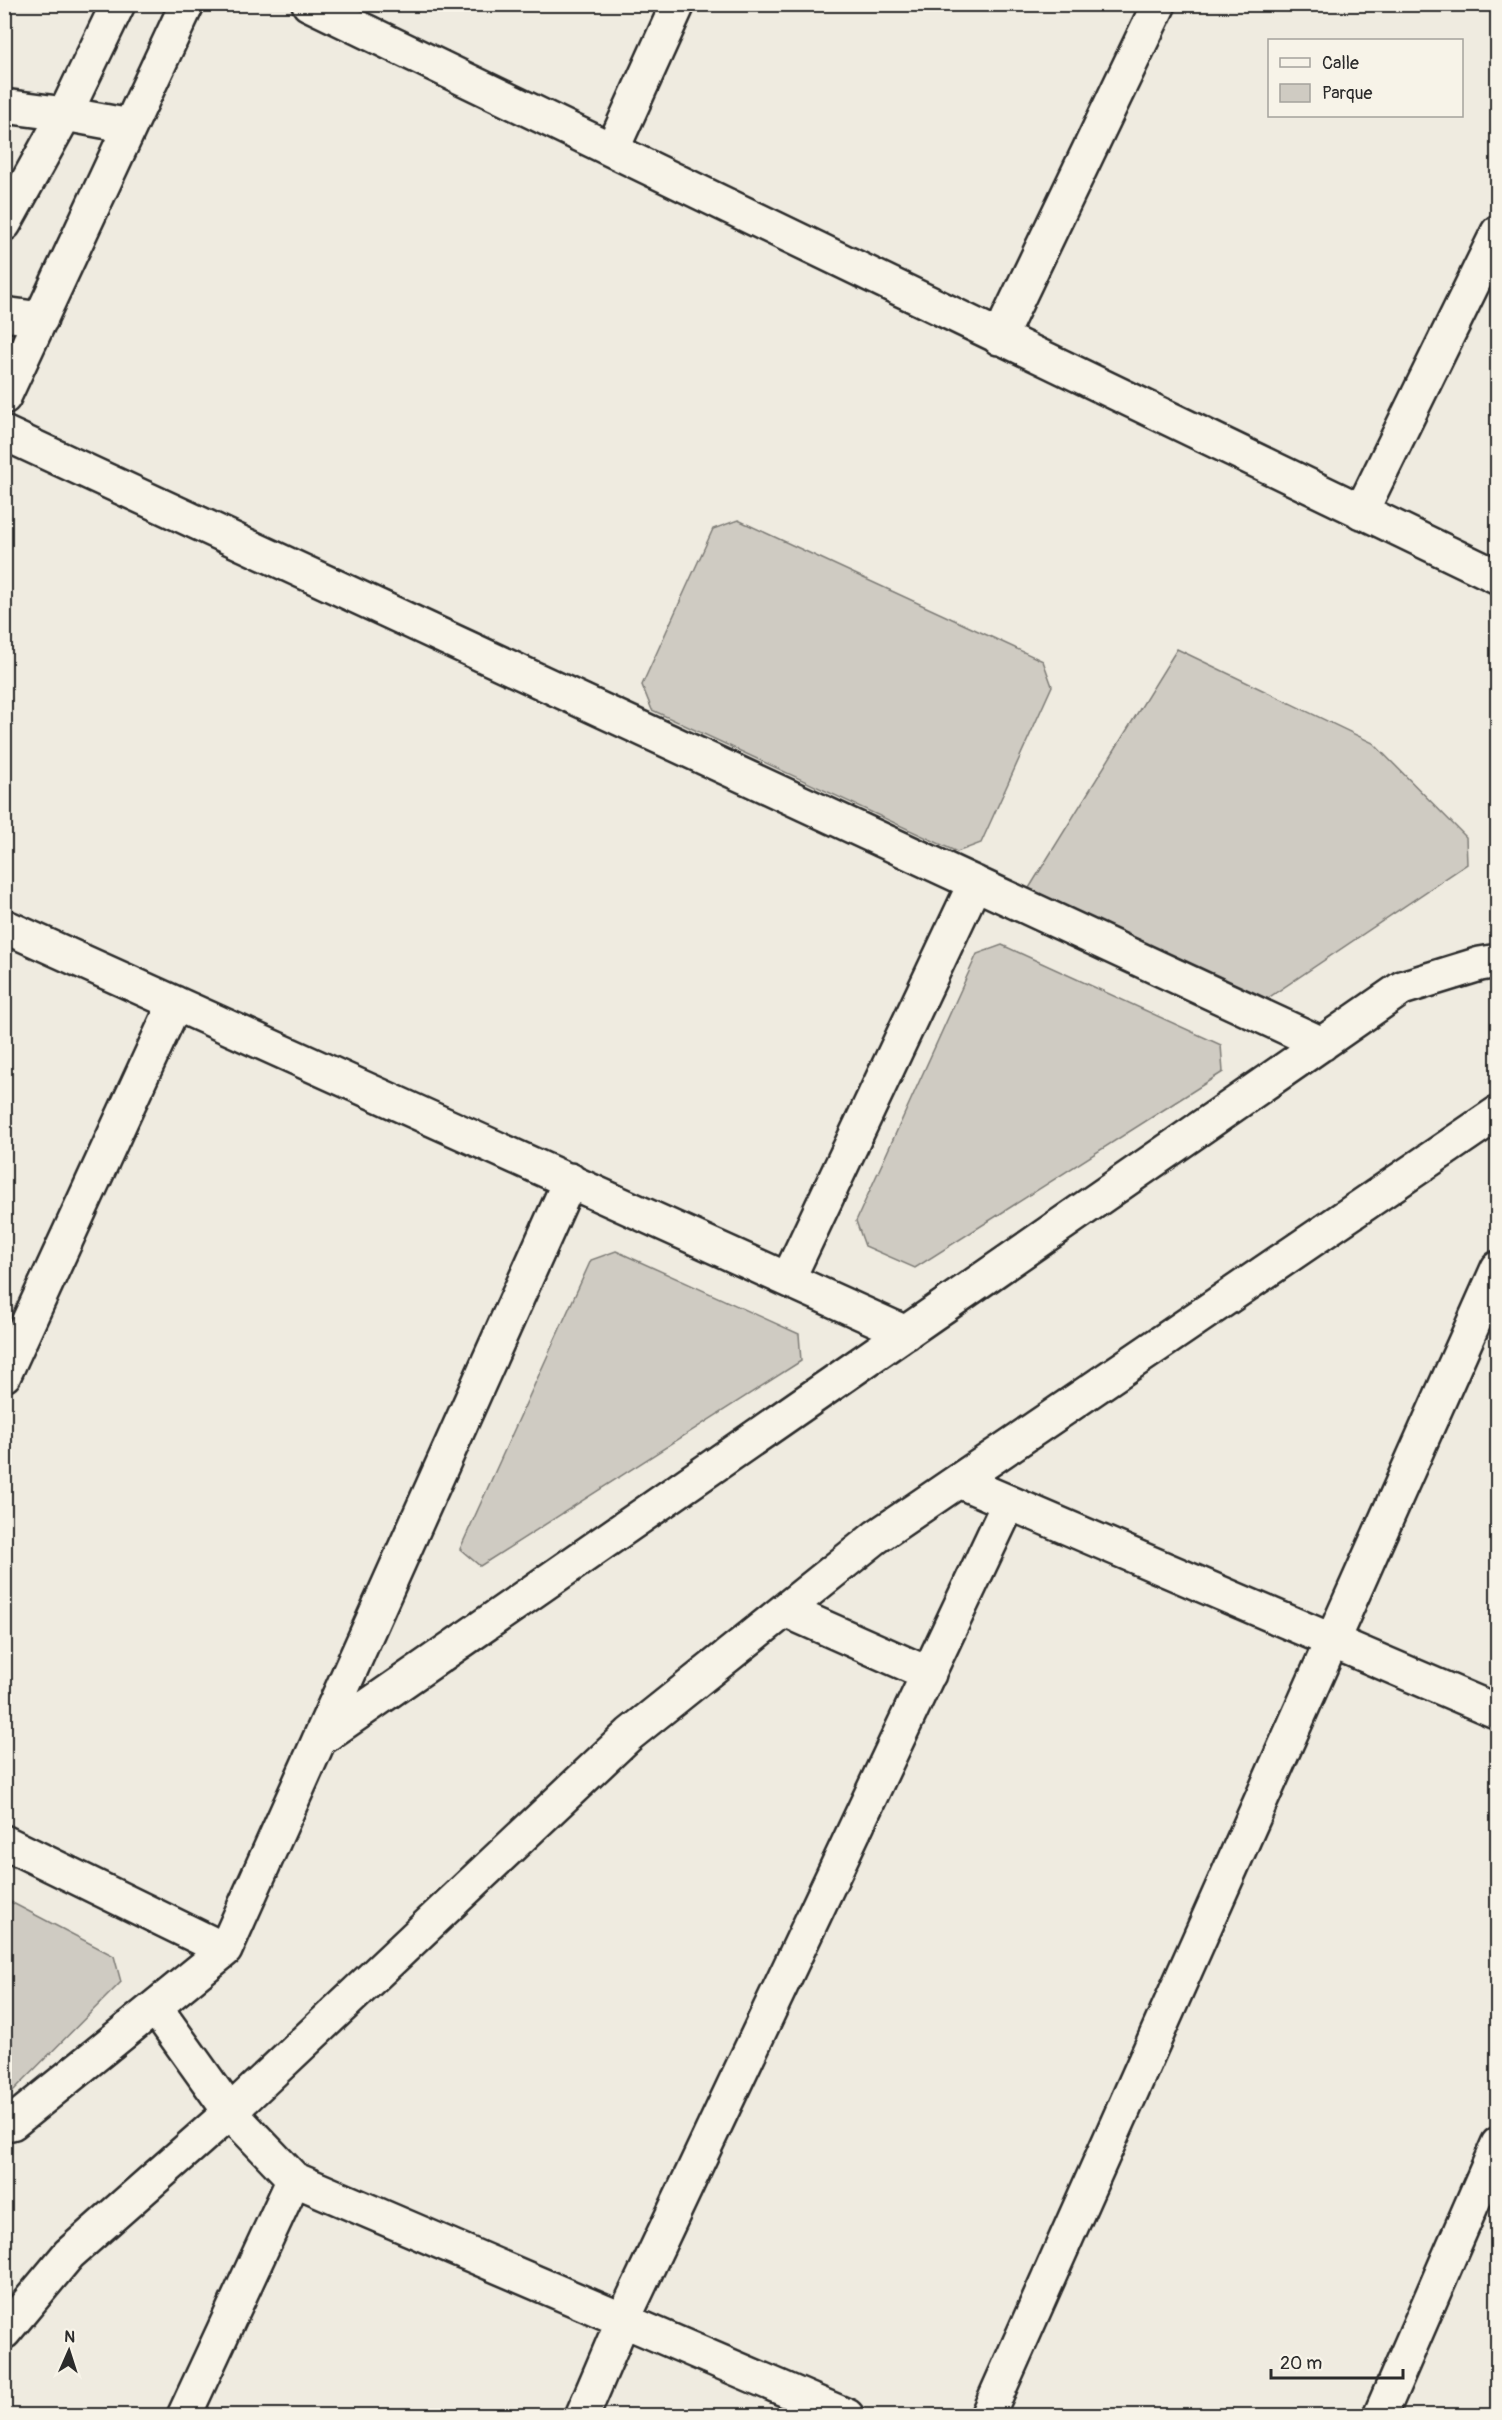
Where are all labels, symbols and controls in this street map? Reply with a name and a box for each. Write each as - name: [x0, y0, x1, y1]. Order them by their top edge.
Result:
- legend: [1268, 39, 1463, 117]
- text: Calle: [1322, 52, 1359, 75]
- text: Parque: [1322, 82, 1372, 105]
- north arrow: [39, 2321, 99, 2381]
- text: N: [64, 2327, 76, 2347]
- scale bar: [1271, 2342, 1403, 2380]
- text: 20 m: [1280, 2352, 1322, 2375]

